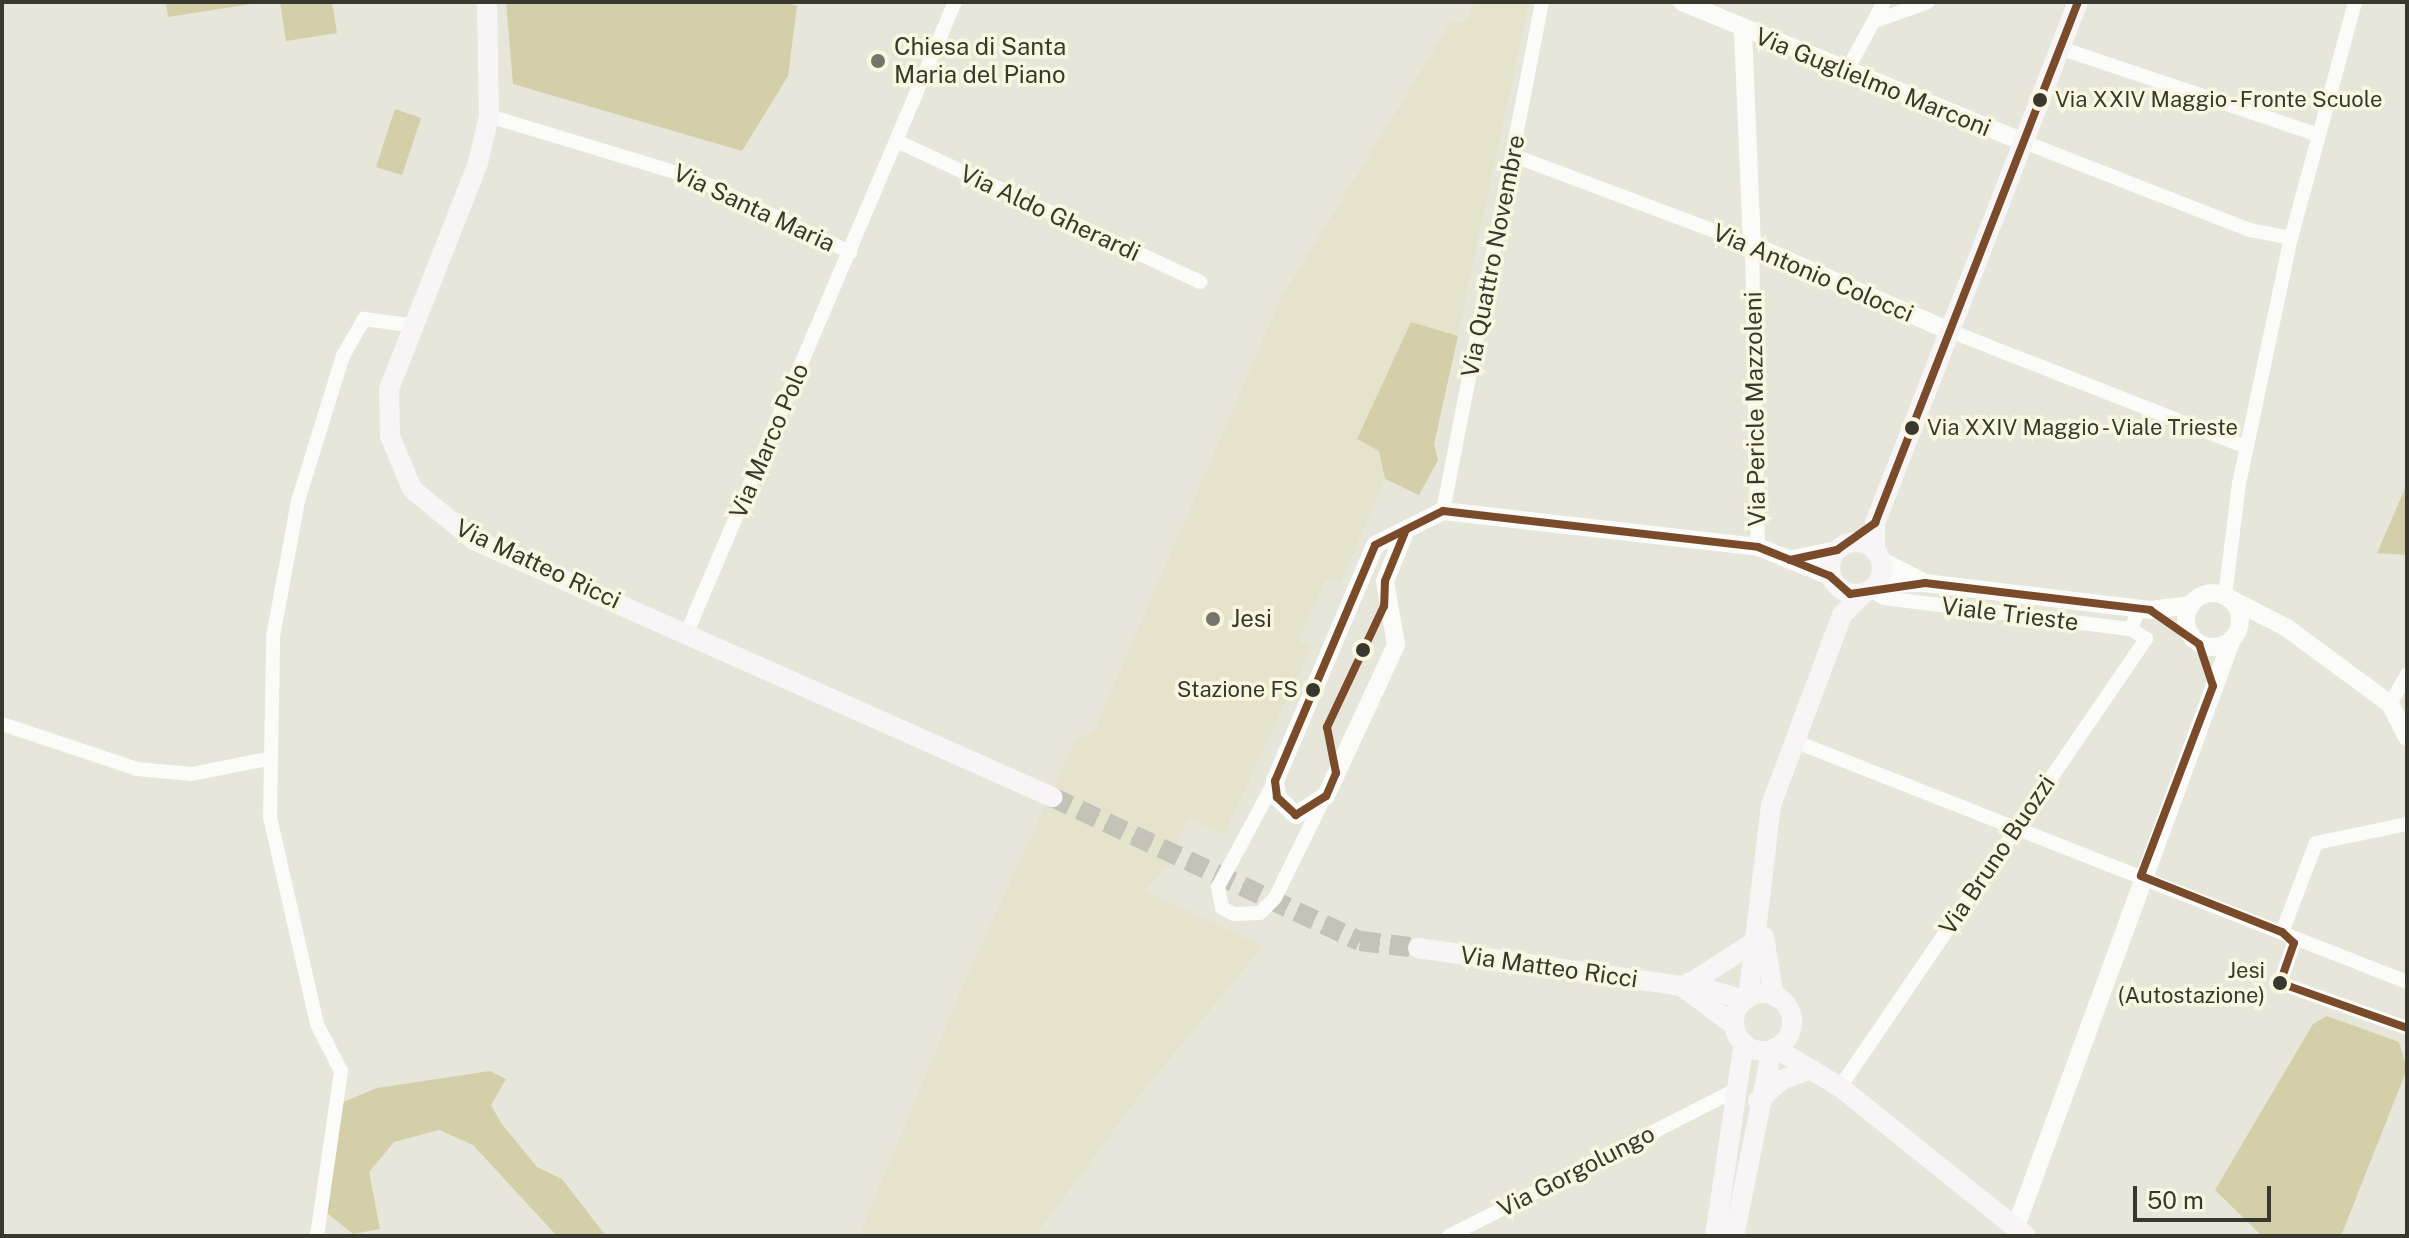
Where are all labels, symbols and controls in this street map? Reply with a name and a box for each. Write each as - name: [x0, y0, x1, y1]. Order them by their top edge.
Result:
- street label: Via Guglielmo Marconi: [1751, 22, 1995, 142]
- place label: Chiesa di Santa Maria del Piano: [894, 33, 1066, 89]
- marker: Chiesa di Santa Maria del Piano: [869, 52, 887, 70]
- place label: Via XXIV Maggio - Fronte Scuole: [2055, 87, 2389, 113]
- marker: Via XXIV Maggio - Fronte Scuole: [2032, 92, 2048, 108]
- street label: Via Quattro Novembre: [1455, 132, 1531, 380]
- street label: Via Santa Maria: [669, 158, 839, 258]
- street label: Via Aldo Gherardi: [955, 159, 1145, 267]
- street label: Via Antonio Colocci: [1708, 218, 1918, 328]
- street label: Via Pericle Mazzoleni: [1739, 291, 1771, 527]
- street label: Via Marco Polo: [723, 359, 815, 523]
- place label: Via XXIV Maggio - Viale Trieste: [1927, 415, 2245, 441]
- marker: Via XXIV Maggio - Viale Trieste: [1904, 420, 1920, 436]
- street label: Via Matteo Ricci: [451, 513, 625, 615]
- street label: Viale Trieste: [1940, 591, 2080, 637]
- place label: Jesi: [1231, 605, 1272, 633]
- marker: Jesi: [1202, 608, 1224, 630]
- unlabelled marker: [1355, 642, 1371, 658]
- place label: Stazione FS: [1177, 677, 1298, 703]
- marker: Stazione FS: [1305, 682, 1321, 698]
- street label: Via Bruno Buozzi: [1933, 770, 2061, 940]
- street label: Via Matteo Ricci: [1458, 940, 1640, 994]
- place label: Jesi (Autostazione): [2118, 957, 2265, 1008]
- marker: Jesi (Autostazione): [2272, 975, 2288, 991]
- street label: Via Gorgolungo: [1493, 1119, 1659, 1223]
- scale bar: [2137, 1170, 2275, 1220]
- text: 50 m: [2147, 1186, 2204, 1214]

